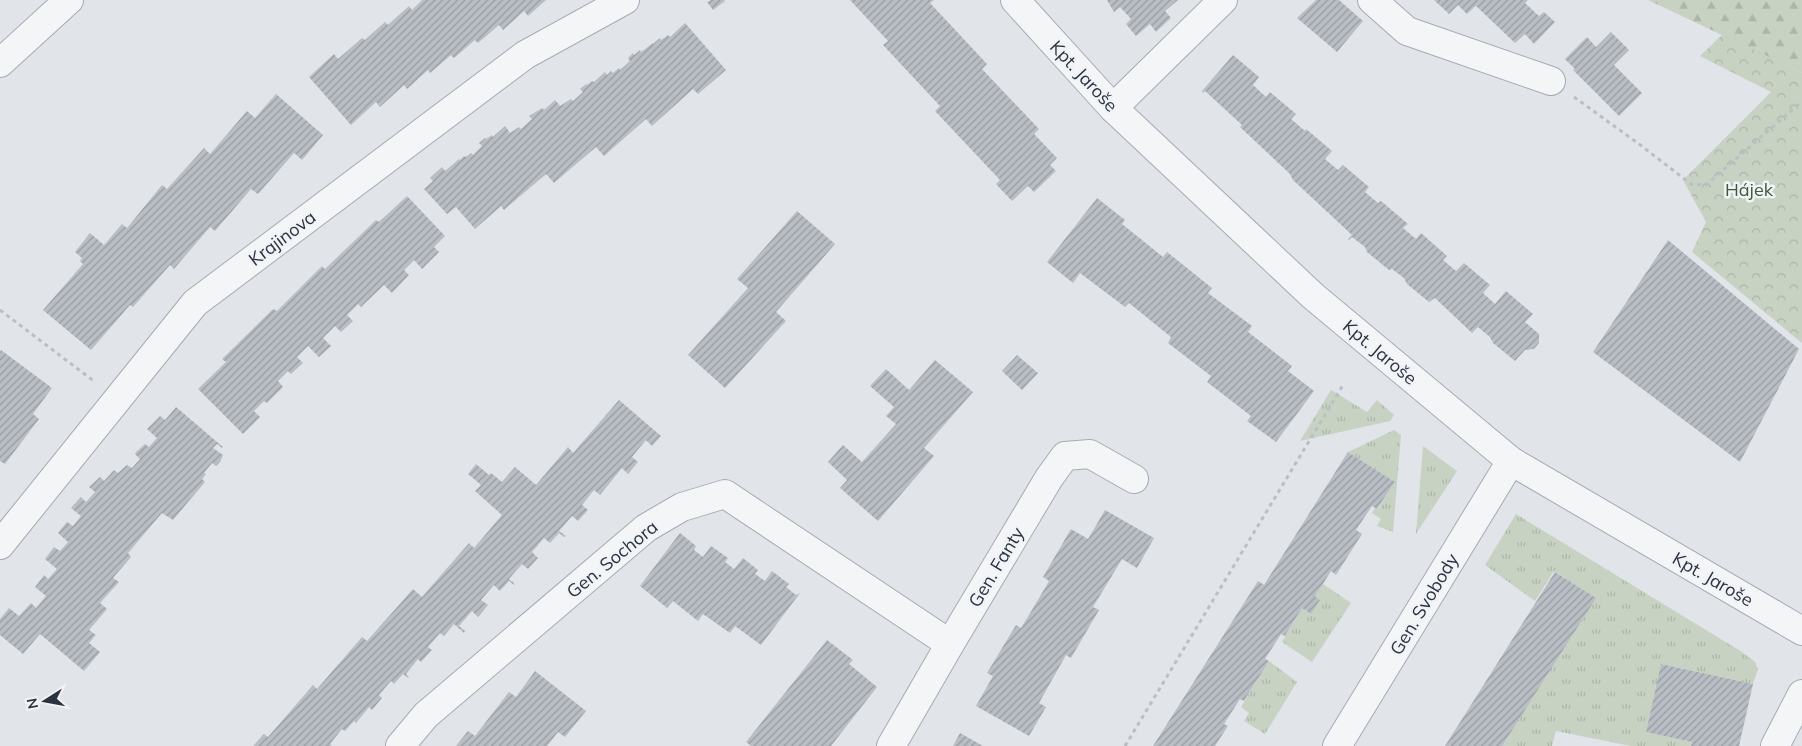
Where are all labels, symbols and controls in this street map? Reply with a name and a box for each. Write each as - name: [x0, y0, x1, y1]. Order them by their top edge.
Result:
- street label: Kpt. Jaroše: [1045, 35, 1123, 117]
- park label: Hájek: [1725, 178, 1774, 201]
- street label: Krajinova: [244, 205, 320, 271]
- street label: Kpt. Jaroše: [1338, 314, 1422, 390]
- street label: Gen. Sochora: [562, 515, 662, 603]
- street label: Gen. Fanty: [963, 522, 1029, 611]
- street label: Kpt. Jaroše: [1668, 547, 1758, 611]
- street label: Gen. Svobody: [1385, 549, 1464, 659]
- north arrow: [20, 676, 70, 726]
- text: N: [22, 697, 42, 710]

